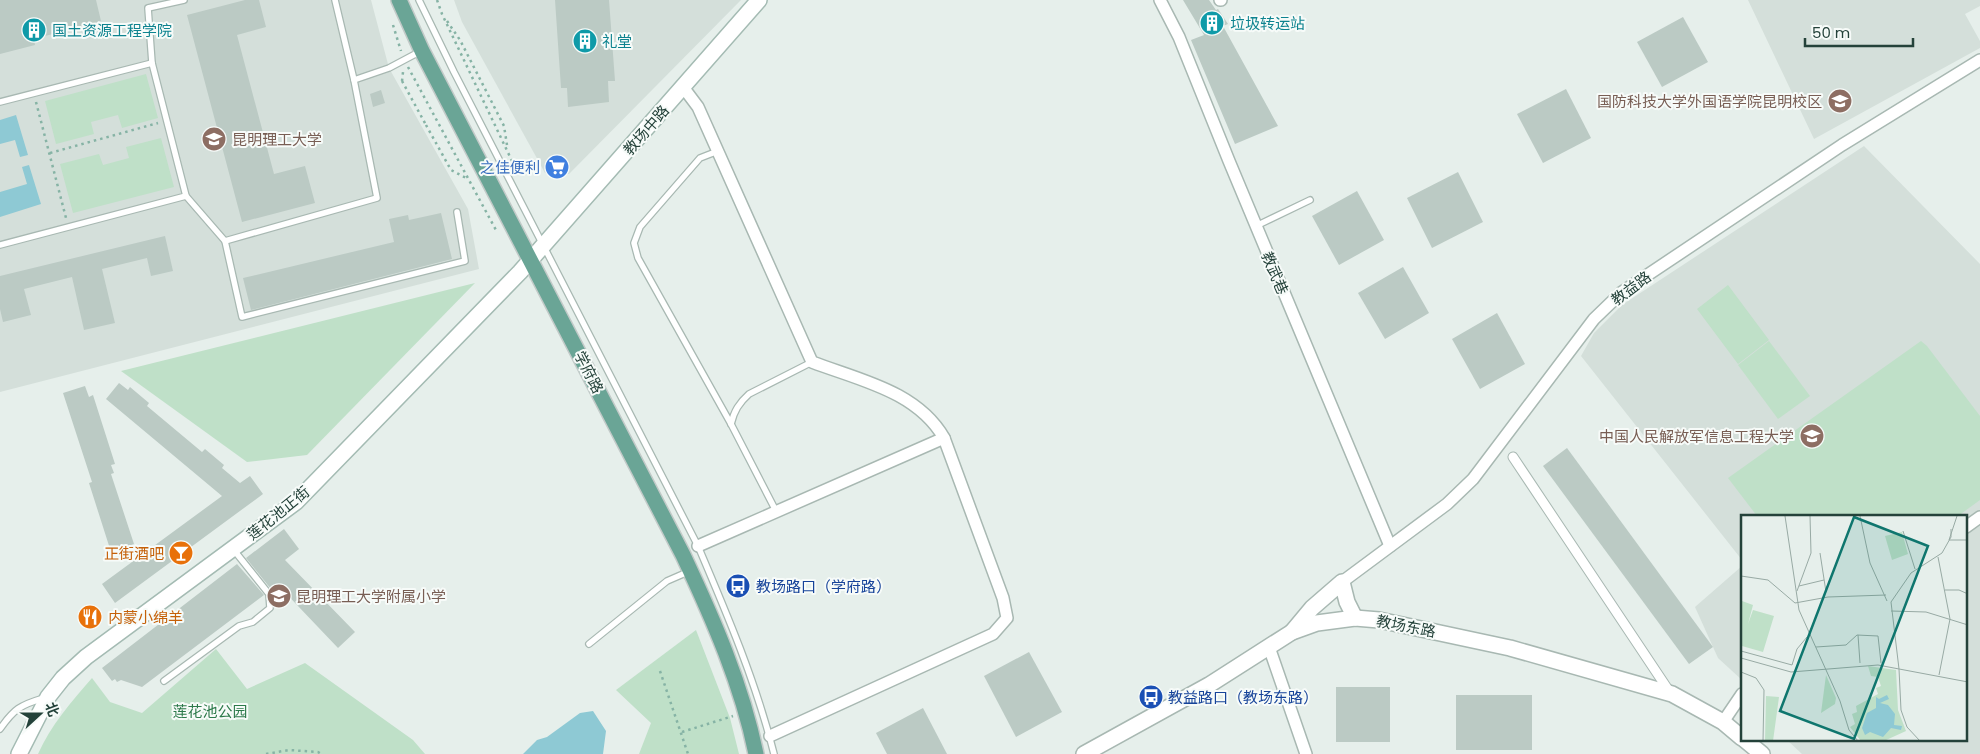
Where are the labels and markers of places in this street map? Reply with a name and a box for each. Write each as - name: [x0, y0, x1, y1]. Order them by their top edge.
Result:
- building icon: 垃圾转运站: [1199, 10, 1225, 36]
- place label: 垃圾转运站: [1230, 13, 1305, 34]
- building icon: 国土资源工程学院: [21, 17, 47, 43]
- place label: 国土资源工程学院: [52, 20, 172, 41]
- building icon: 礼堂: [572, 28, 598, 54]
- place label: 礼堂: [602, 31, 632, 52]
- school or university icon: 国防科技大学外国语学院昆明校区: [1827, 88, 1853, 114]
- place label: 国防科技大学外国语学院昆明校区: [1597, 91, 1822, 112]
- school or university icon: 昆明理工大学: [201, 126, 227, 152]
- place label: 昆明理工大学: [232, 129, 322, 150]
- supermarket icon: 之佳便利: [544, 154, 570, 180]
- place label: 之佳便利: [480, 157, 540, 178]
- school or university icon: 中国人民解放军信息工程大学: [1799, 423, 1825, 449]
- place label: 中国人民解放军信息工程大学: [1599, 426, 1794, 447]
- bar icon: 正街酒吧: [168, 540, 194, 566]
- place label: 正街酒吧: [104, 543, 164, 564]
- bus stop icon: 教场路口（学府路）: [725, 573, 751, 599]
- place label: 教场路口（学府路）: [756, 576, 891, 597]
- school or university icon: 昆明理工大学附属小学: [266, 583, 292, 609]
- place label: 昆明理工大学附属小学: [296, 586, 446, 607]
- restaurant icon: 内蒙小绵羊: [77, 604, 103, 630]
- place label: 内蒙小绵羊: [108, 607, 183, 628]
- bus stop icon: 教益路口（教场东路）: [1138, 684, 1164, 710]
- place label: 教益路口（教场东路）: [1168, 687, 1318, 708]

